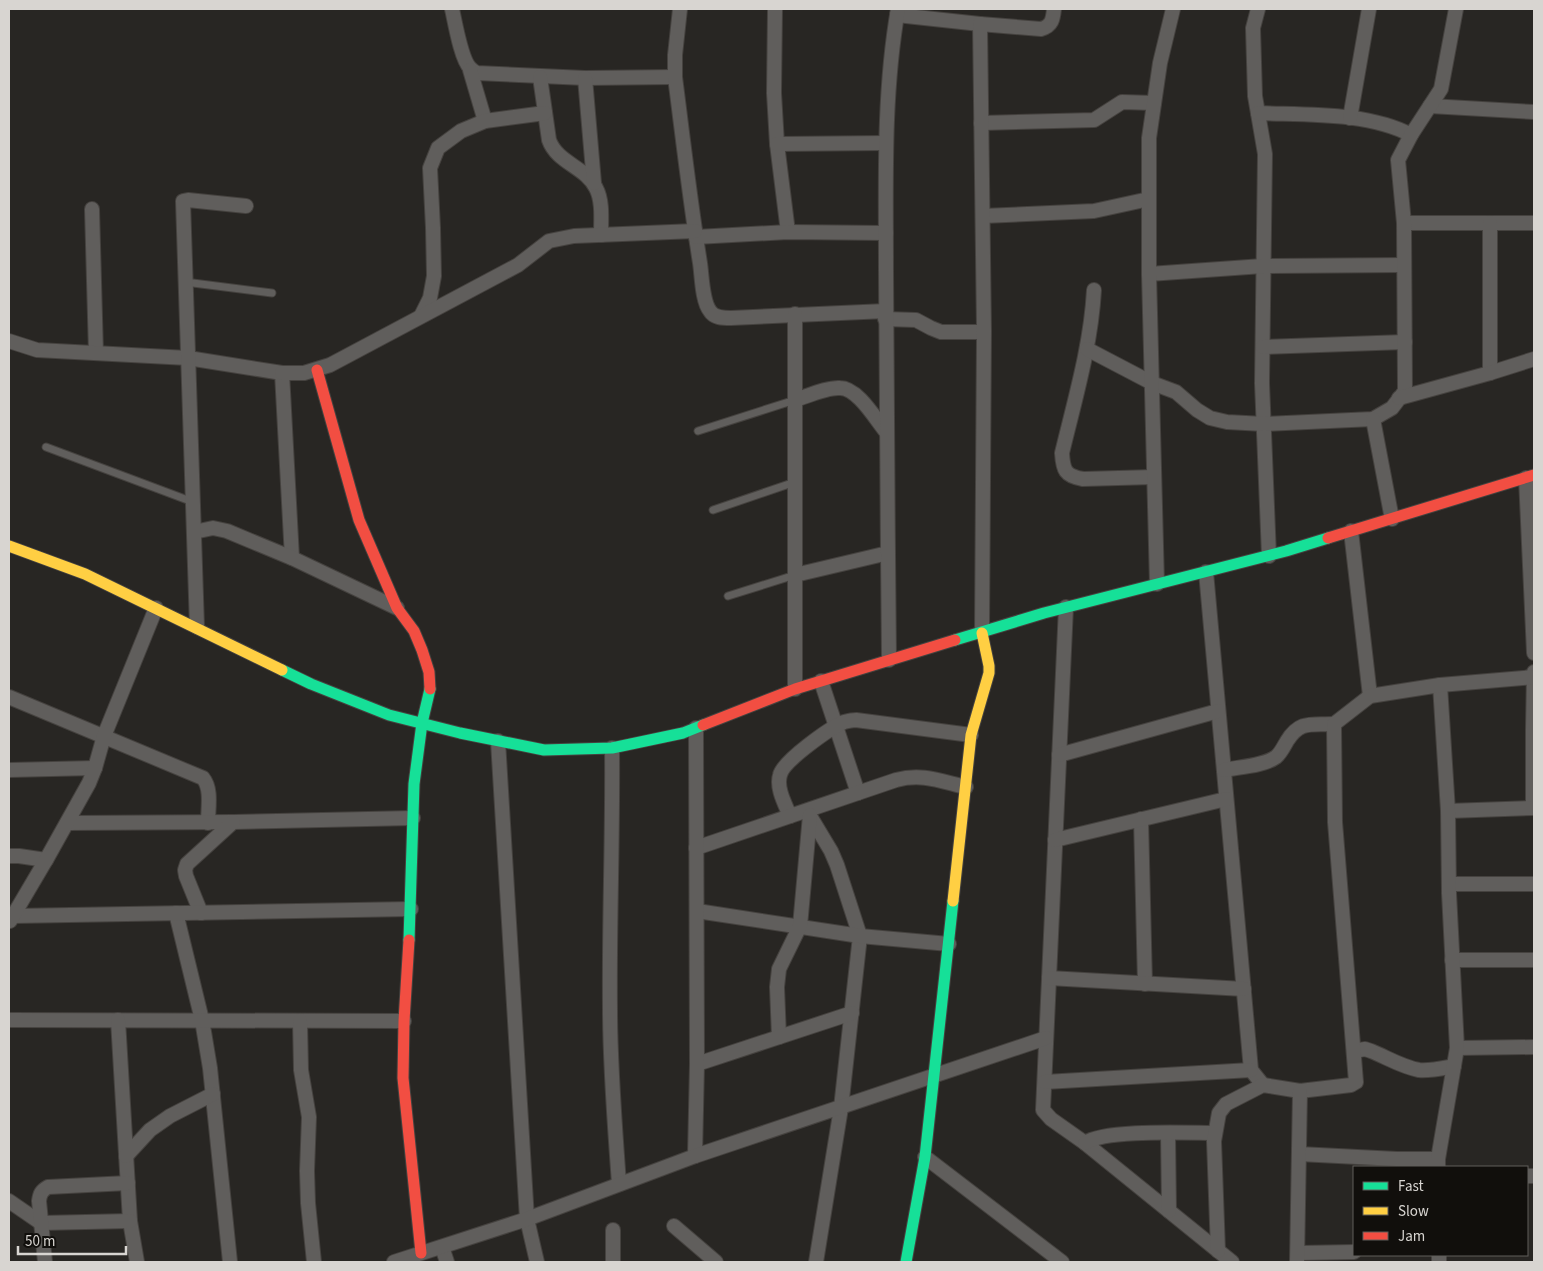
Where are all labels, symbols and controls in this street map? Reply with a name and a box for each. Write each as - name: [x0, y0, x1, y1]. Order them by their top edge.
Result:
- legend: [1353, 1166, 1528, 1256]
- text: Fast: [1398, 1176, 1424, 1197]
- text: Slow: [1398, 1201, 1429, 1222]
- scale bar: [18, 1224, 125, 1256]
- text: Jam: [1398, 1226, 1425, 1247]
- text: 50 m: [25, 1231, 55, 1252]

